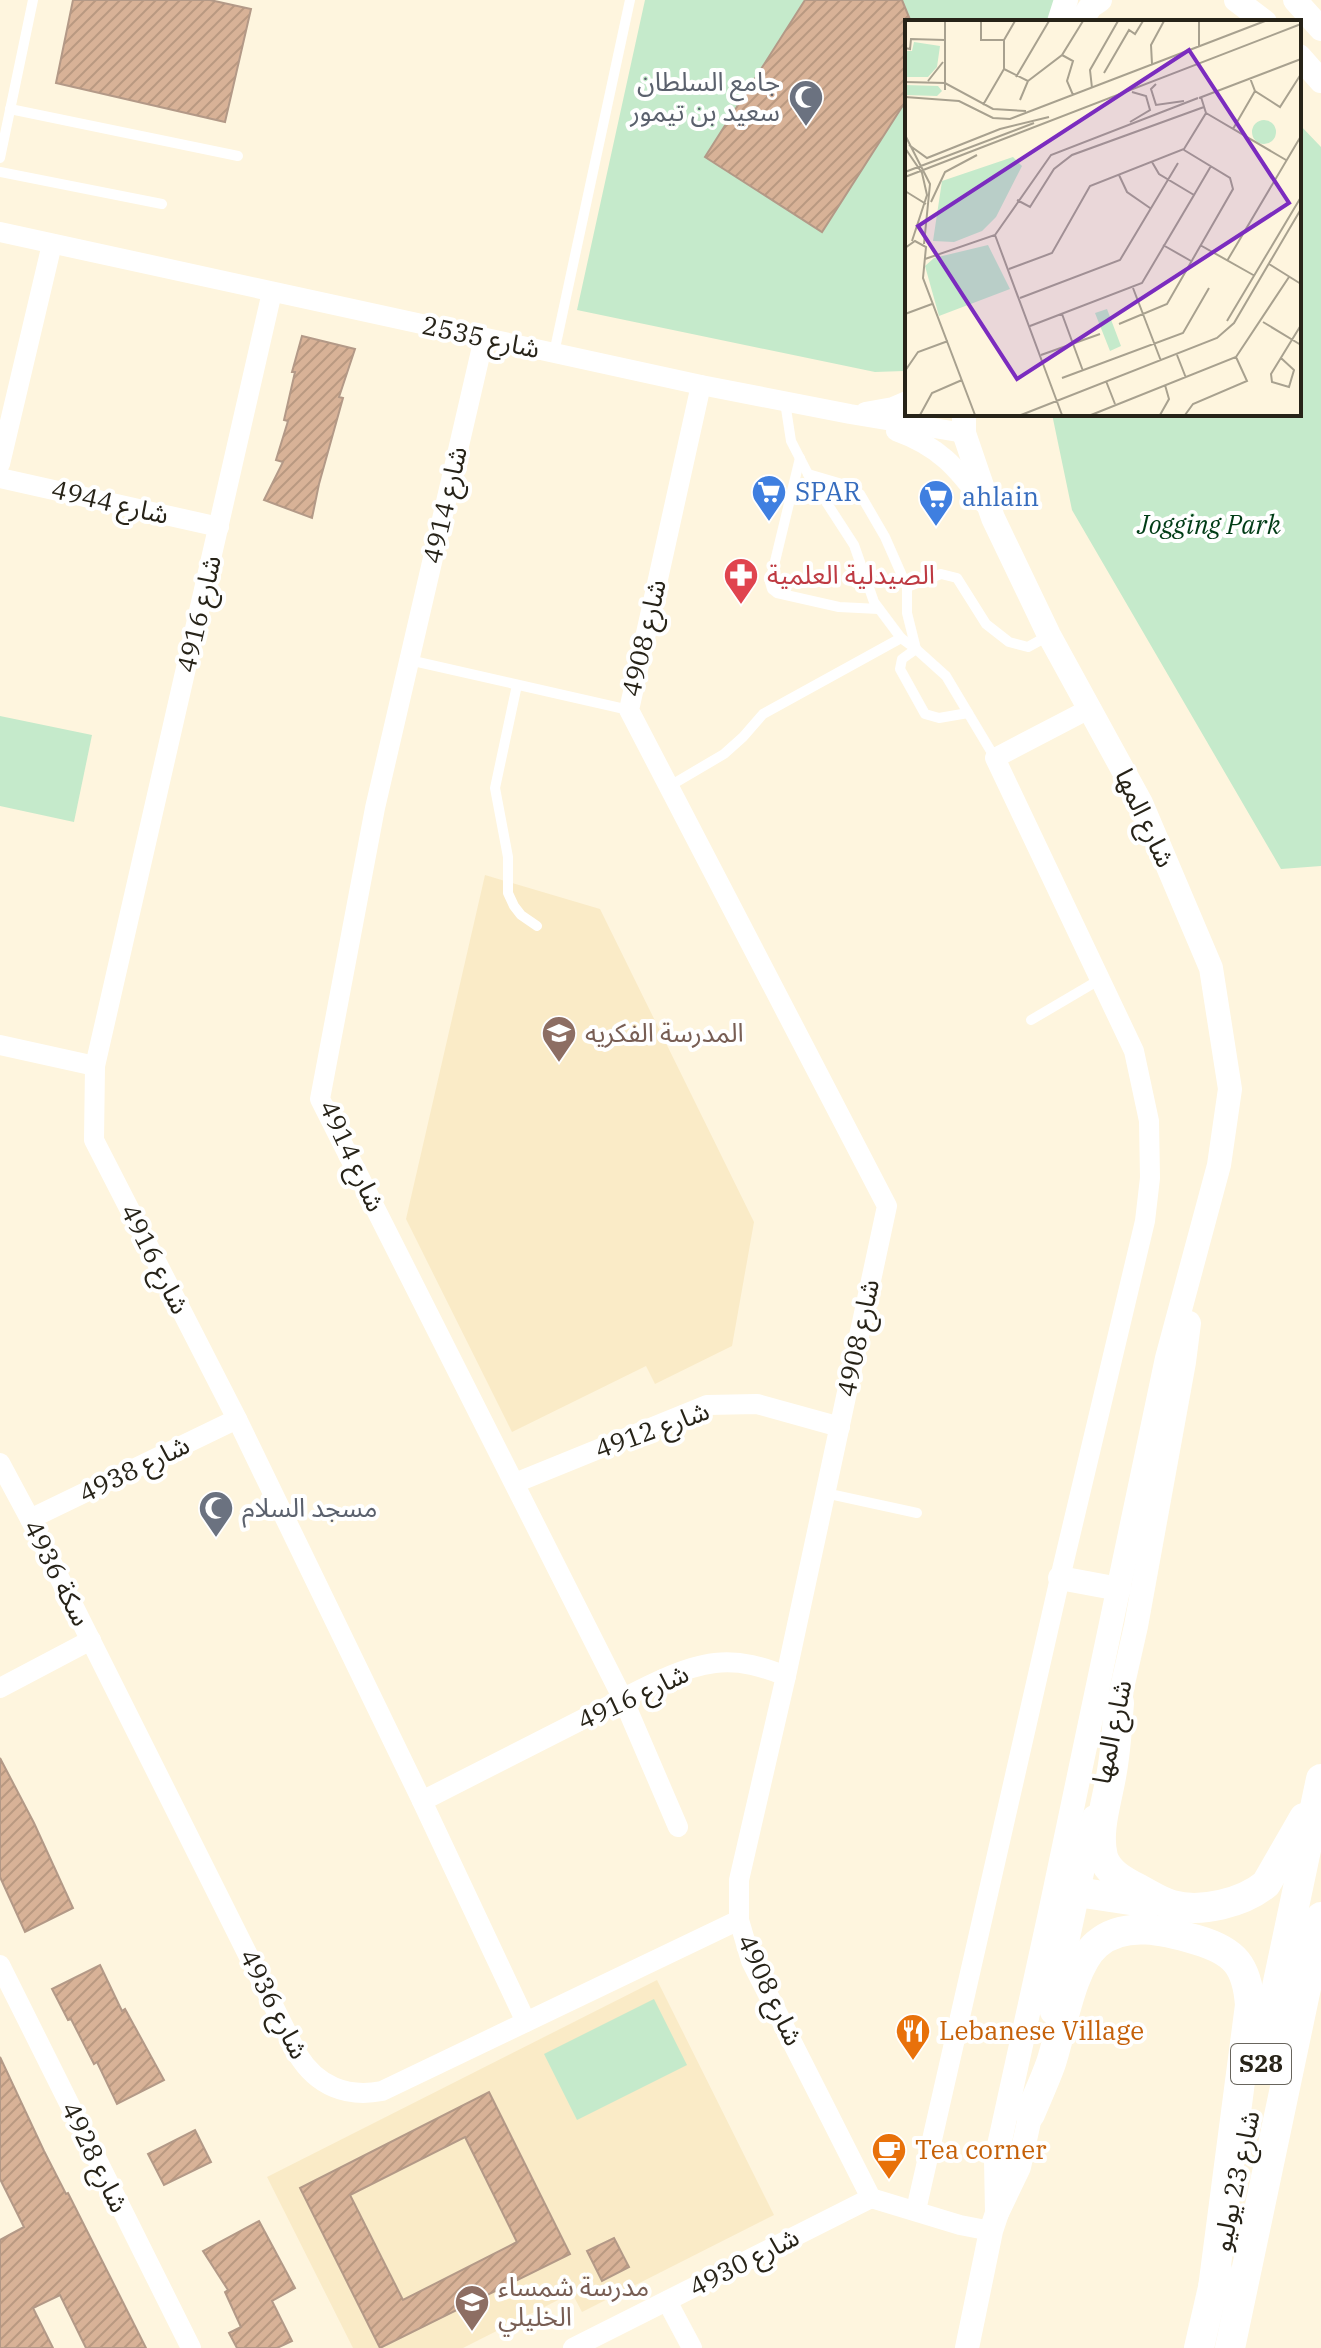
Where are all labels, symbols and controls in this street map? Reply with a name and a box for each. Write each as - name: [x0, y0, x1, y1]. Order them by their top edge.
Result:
- inset map: [905, 20, 1301, 416]
- place label: جامع السلطان سعيد بن تيمور: [629, 64, 780, 128]
- mosque icon: جامع السلطان سعيد بن تيمور: [787, 78, 825, 128]
- street label: 2535 شارع: [419, 307, 543, 368]
- street label: 4914 شارع: [414, 443, 477, 567]
- street label: 4944 شارع: [48, 471, 172, 534]
- supermarket icon: SPAR: [750, 473, 788, 523]
- place label: SPAR: [795, 474, 861, 508]
- supermarket icon: ahlain: [917, 478, 955, 528]
- place label: ahlain: [962, 479, 1039, 513]
- park label: Jogging Park: [1136, 507, 1281, 541]
- street label: 4916 شارع: [168, 552, 231, 676]
- pharmacy icon: الصيدلية العلمية: [722, 556, 760, 606]
- place label: الصيدلية العلمية: [767, 557, 935, 591]
- street label: 4908 شارع: [613, 576, 676, 700]
- street label: شارع المها: [1106, 763, 1184, 874]
- school or university icon: المدرسة الفكريه: [540, 1014, 578, 1064]
- place label: المدرسة الفكريه: [585, 1015, 744, 1049]
- street label: 4914 شارع: [310, 1094, 393, 1218]
- street label: 4916 شارع: [111, 1198, 198, 1321]
- street label: 4908 شارع: [828, 1276, 889, 1400]
- street label: 4912 شارع: [590, 1393, 714, 1468]
- street label: شارع 4938: [73, 1427, 196, 1512]
- mosque icon: مسجد السلام: [197, 1489, 235, 1539]
- place label: مسجد السلام: [242, 1490, 377, 1528]
- street label: سكة 4936: [17, 1514, 99, 1631]
- street label: 4916 شارع: [571, 1656, 695, 1739]
- street label: شارع المها: [1083, 1677, 1142, 1788]
- street label: 4908 شارع: [728, 1928, 811, 2052]
- street label: 4936 شارع: [230, 1943, 317, 2066]
- restaurant icon: Lebanese Village: [894, 2012, 932, 2062]
- place label: Lebanese Village: [939, 2013, 1144, 2047]
- road number: S28: [1231, 2044, 1291, 2084]
- street label: 4928 شارع: [52, 2096, 137, 2219]
- street label: شارع 23 يوليو: [1204, 2107, 1269, 2255]
- cafe icon: Tea corner: [870, 2131, 908, 2181]
- place label: Tea corner: [915, 2132, 1047, 2166]
- street label: 4930 شارع: [683, 2219, 806, 2306]
- place label: مدرسة شمساء الخليلي: [498, 2269, 649, 2337]
- school or university icon: مدرسة شمساء الخليلي: [453, 2283, 491, 2333]

